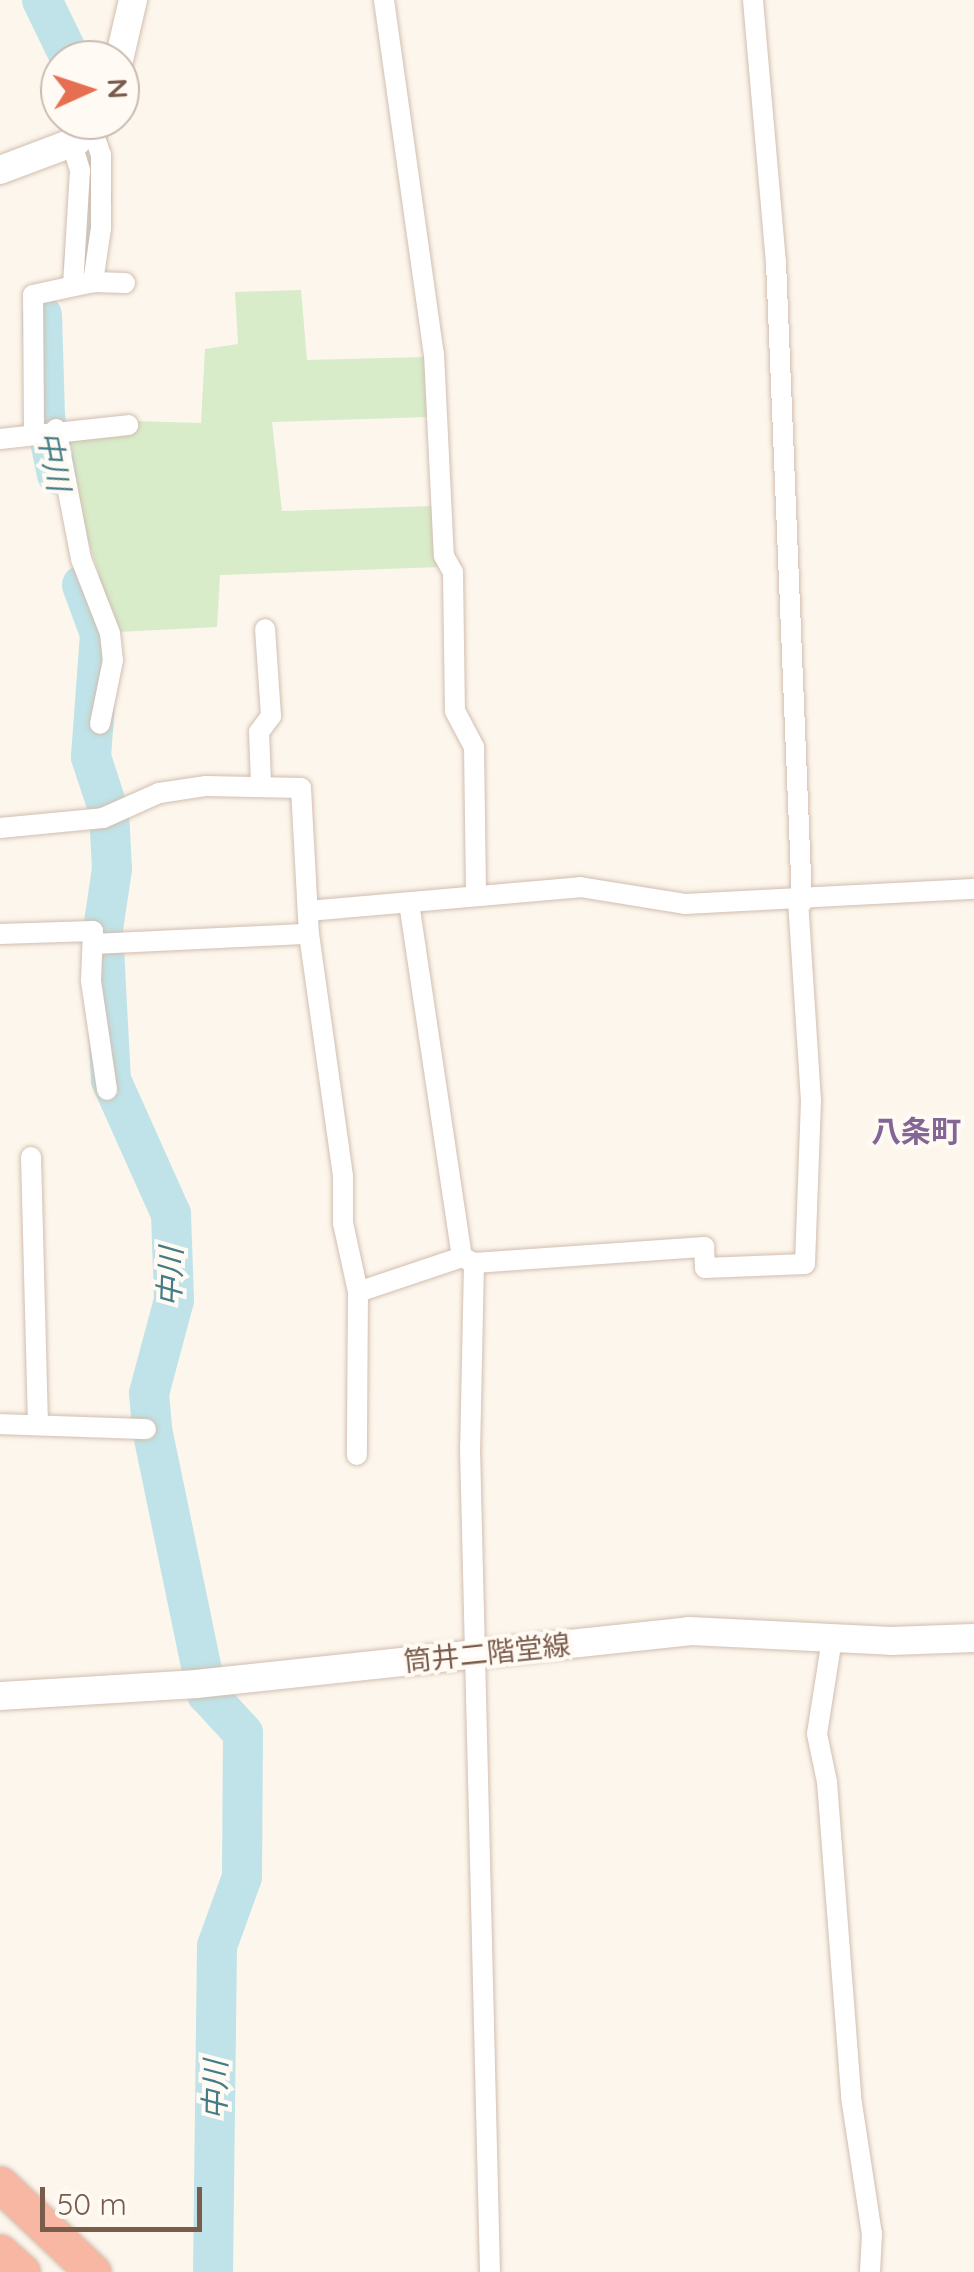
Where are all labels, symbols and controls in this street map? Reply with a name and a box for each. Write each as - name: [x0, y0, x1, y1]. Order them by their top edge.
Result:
- north arrow: [40, 40, 140, 140]
- text: N: [100, 77, 136, 100]
- water label: 中川: [31, 428, 77, 494]
- district label: 八条町: [871, 1113, 961, 1149]
- water label: 中川: [151, 1246, 189, 1308]
- street label: 筒井二階堂線: [402, 1628, 572, 1678]
- water label: 中川: [196, 2060, 234, 2120]
- scale bar: [45, 2167, 208, 2229]
- text: 50 m: [57, 2185, 127, 2223]

